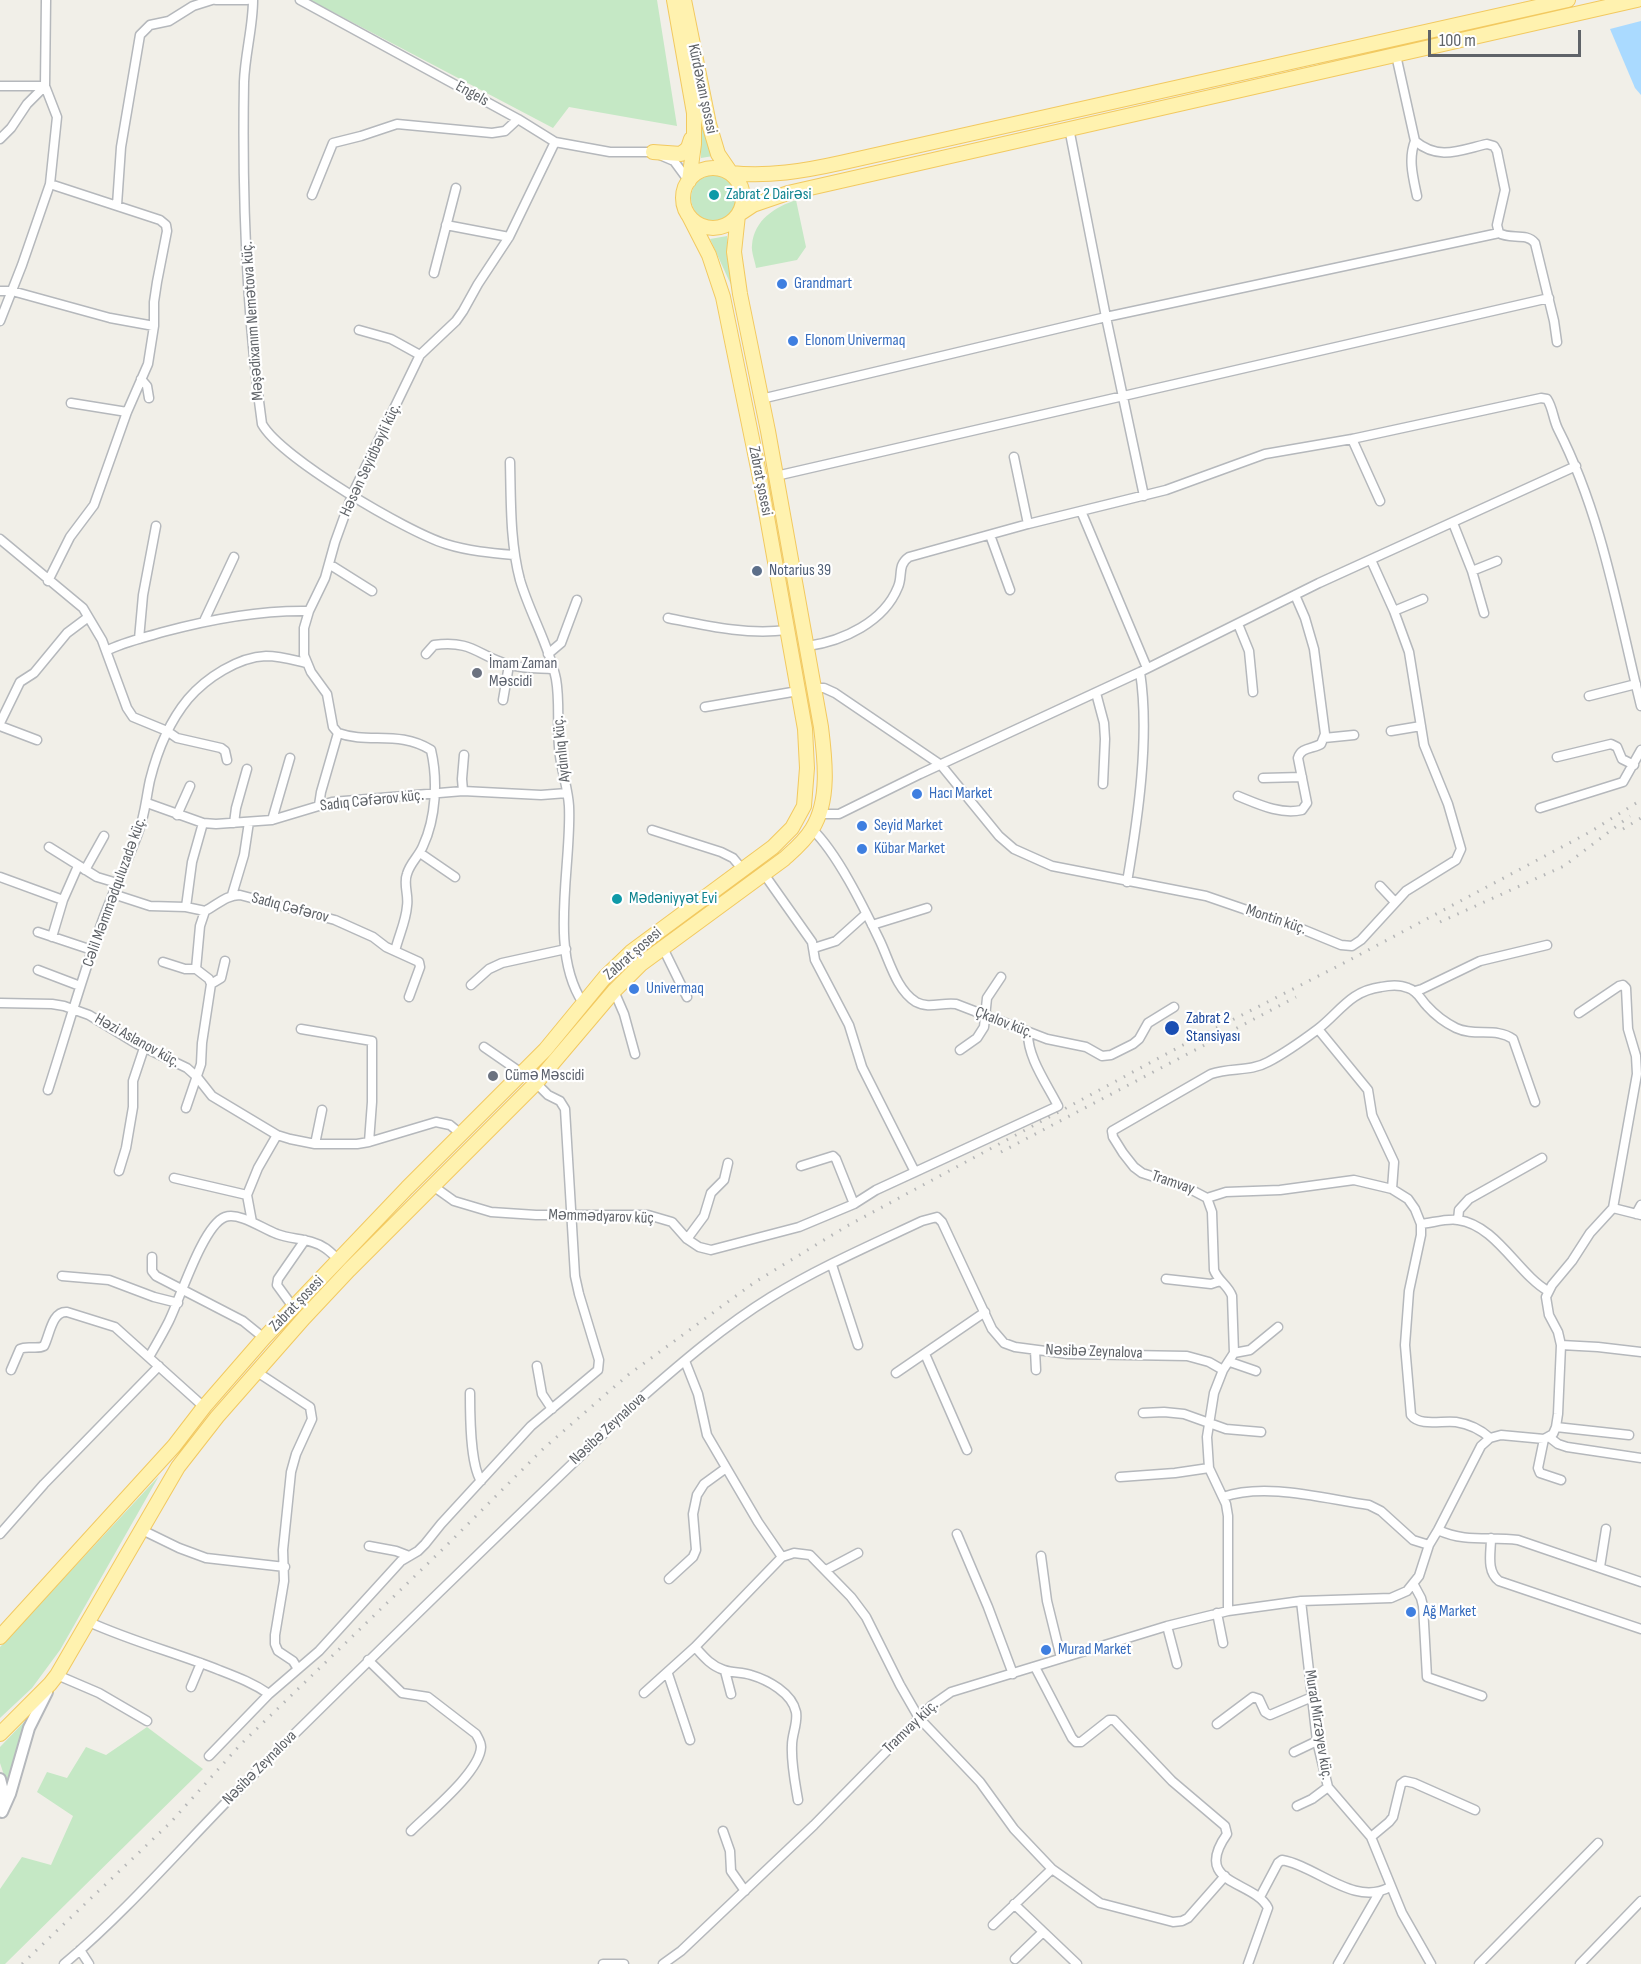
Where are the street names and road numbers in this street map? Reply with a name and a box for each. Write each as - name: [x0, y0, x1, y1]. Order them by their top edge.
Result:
- street label: Kürdəxanı şosesi: [683, 42, 721, 136]
- street label: Engels: [452, 77, 492, 111]
- street label: Məşədixanım Nemətova küç.: [238, 241, 268, 401]
- street label: Həsən Seyidbəyli küç.: [336, 400, 406, 520]
- street label: Zabrat şosesi: [744, 445, 776, 517]
- street label: Aydınlıq küç.: [549, 715, 575, 783]
- street label: Sadıq Cəfərov küç.: [319, 786, 425, 816]
- street label: Cəlil Məmmədquluzadə küç.: [79, 814, 151, 970]
- street label: Sadıq Cəfərov: [249, 888, 331, 928]
- street label: Montin küç.: [1243, 901, 1309, 939]
- street label: Zabrat şosesi: [600, 924, 666, 984]
- street label: Çkalov küç.: [972, 1003, 1036, 1043]
- street label: Həzi Aslanov küç.: [91, 1010, 183, 1072]
- street label: Tramvay: [1149, 1167, 1197, 1199]
- street label: Məmmədyarov küç: [548, 1206, 654, 1228]
- street label: Zabrat şosesi: [266, 1272, 328, 1336]
- street label: Nəsibə Zeynalova: [1045, 1341, 1143, 1363]
- street label: Nəsibə Zeynalova: [566, 1389, 650, 1469]
- street label: Murad Mirzəyev küç.: [1300, 1669, 1336, 1781]
- street label: Tramvay küç.: [879, 1696, 943, 1758]
- street label: Nəsibə Zeynalova: [219, 1727, 301, 1809]

